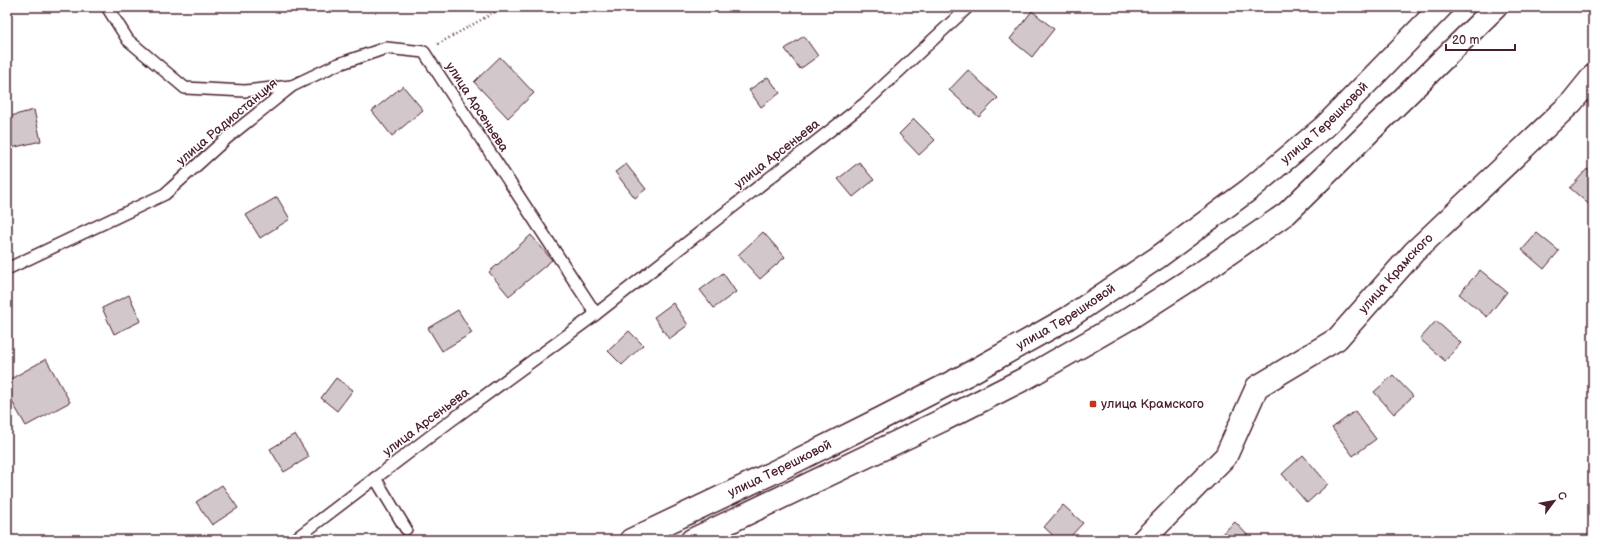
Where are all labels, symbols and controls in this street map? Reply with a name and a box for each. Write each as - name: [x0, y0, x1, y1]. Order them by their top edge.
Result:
- scale bar: [1446, 26, 1515, 52]
- text: 20 m: [1452, 33, 1479, 48]
- street label: улица Арсеньева: [442, 59, 512, 155]
- street label: улица Радиостанция: [173, 75, 281, 169]
- street label: улица Терешковой: [1278, 79, 1371, 168]
- street label: улица Арсеньева: [731, 116, 823, 192]
- street label: улица Крамского: [1355, 230, 1437, 317]
- street label: улица Терешковой: [1013, 280, 1118, 353]
- street label: улица Арсеньева: [380, 384, 473, 460]
- place label: улица Крамского: [1101, 396, 1204, 412]
- marker: улица Крамского: [1088, 399, 1098, 409]
- street label: улица Терешковой: [725, 436, 834, 501]
- north arrow: [1534, 481, 1574, 521]
- text: С: [1555, 489, 1570, 503]

